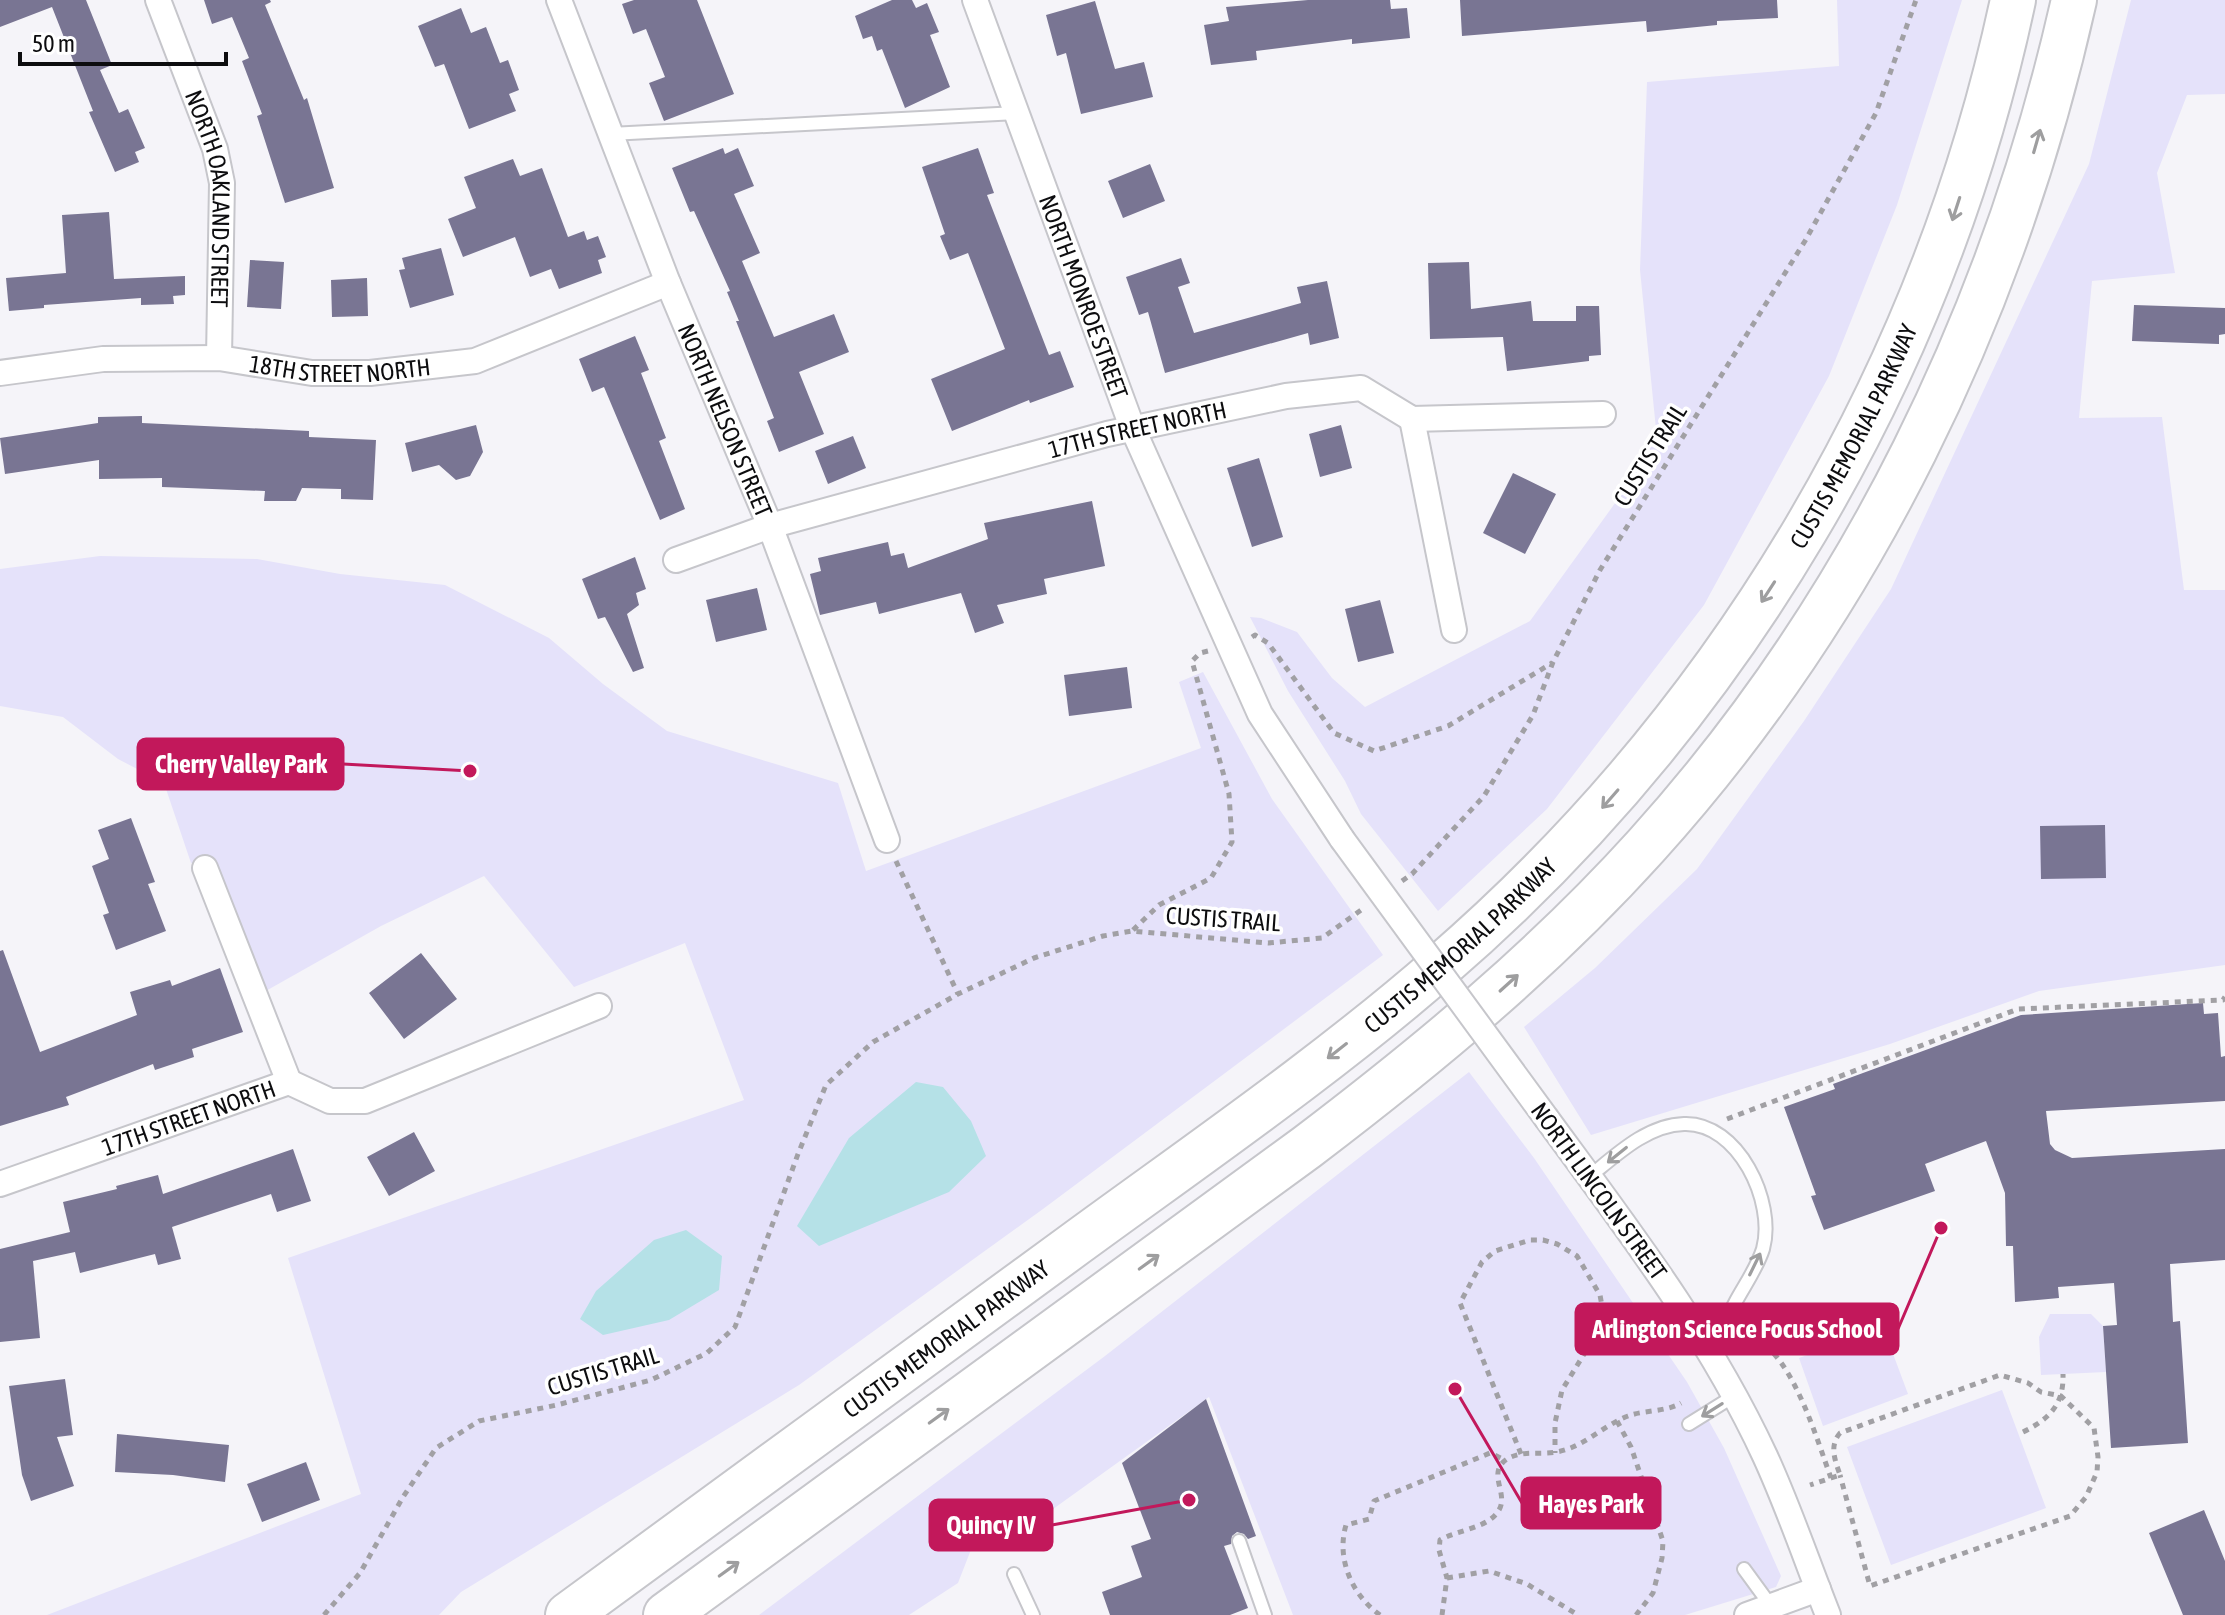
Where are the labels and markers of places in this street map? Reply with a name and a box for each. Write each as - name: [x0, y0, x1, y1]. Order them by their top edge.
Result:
- callout: Cherry Valley Park: [138, 739, 343, 789]
- callout: Arlington Science Focus School: [1576, 1304, 1898, 1354]
- callout: Hayes Park: [1522, 1478, 1660, 1528]
- callout: Quincy IV: [930, 1500, 1052, 1550]

